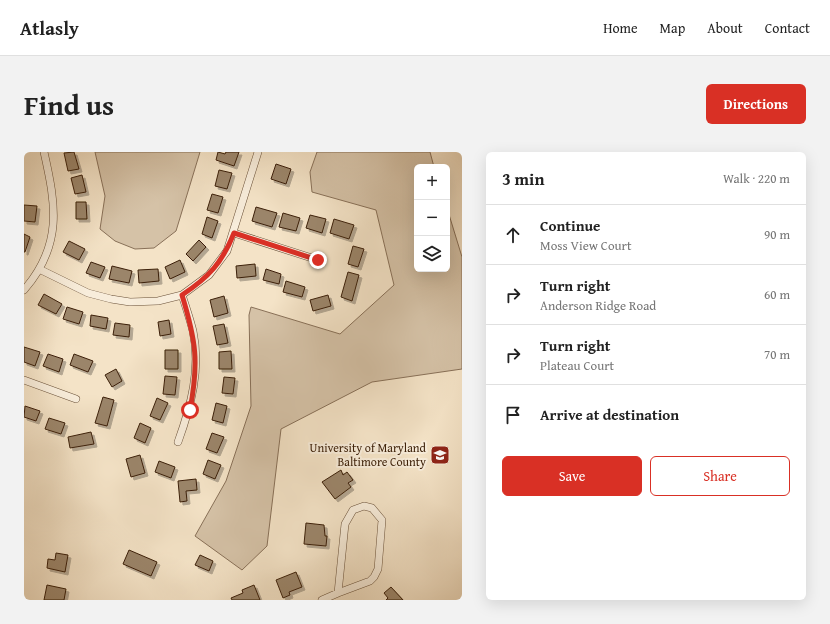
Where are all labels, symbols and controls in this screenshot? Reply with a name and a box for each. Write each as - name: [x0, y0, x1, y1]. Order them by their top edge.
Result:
- text: Atlasly: [20, 14, 79, 42]
- text: Home: [603, 18, 638, 38]
- text: Map: [660, 18, 685, 38]
- text: About: [707, 18, 743, 38]
- text: Contact: [765, 18, 810, 38]
- text: Find us: [24, 84, 114, 125]
- button: Directions: [706, 84, 806, 124]
- map controls: [414, 164, 450, 272]
- button: +: [414, 164, 450, 200]
- text: 3 min: [502, 166, 544, 191]
- text: Walk · 220 m: [723, 169, 790, 188]
- button: −: [414, 200, 450, 236]
- text: Continue: [540, 215, 601, 236]
- icon: ahead: [502, 224, 524, 246]
- text: 90 m: [764, 225, 790, 244]
- button: layers: [414, 236, 450, 272]
- text: Moss View Court: [540, 236, 632, 255]
- route end: [309, 251, 327, 269]
- text: Turn right: [540, 275, 611, 296]
- icon: right: [502, 284, 524, 306]
- text: 60 m: [764, 285, 790, 304]
- text: Anderson Ridge Road: [540, 296, 656, 315]
- text: Turn right: [540, 335, 611, 356]
- icon: right: [502, 344, 524, 366]
- text: 70 m: [764, 345, 790, 364]
- text: Plateau Court: [540, 356, 614, 375]
- route start: [181, 401, 199, 419]
- icon: arrive: [502, 404, 524, 426]
- text: Arrive at destination: [540, 404, 679, 425]
- place label: University of Maryland Baltimore County: [310, 439, 427, 470]
- school or university icon: University of Maryland Baltimore County: [429, 444, 451, 466]
- button: Save: [502, 456, 642, 496]
- button: Share: [650, 456, 790, 496]

